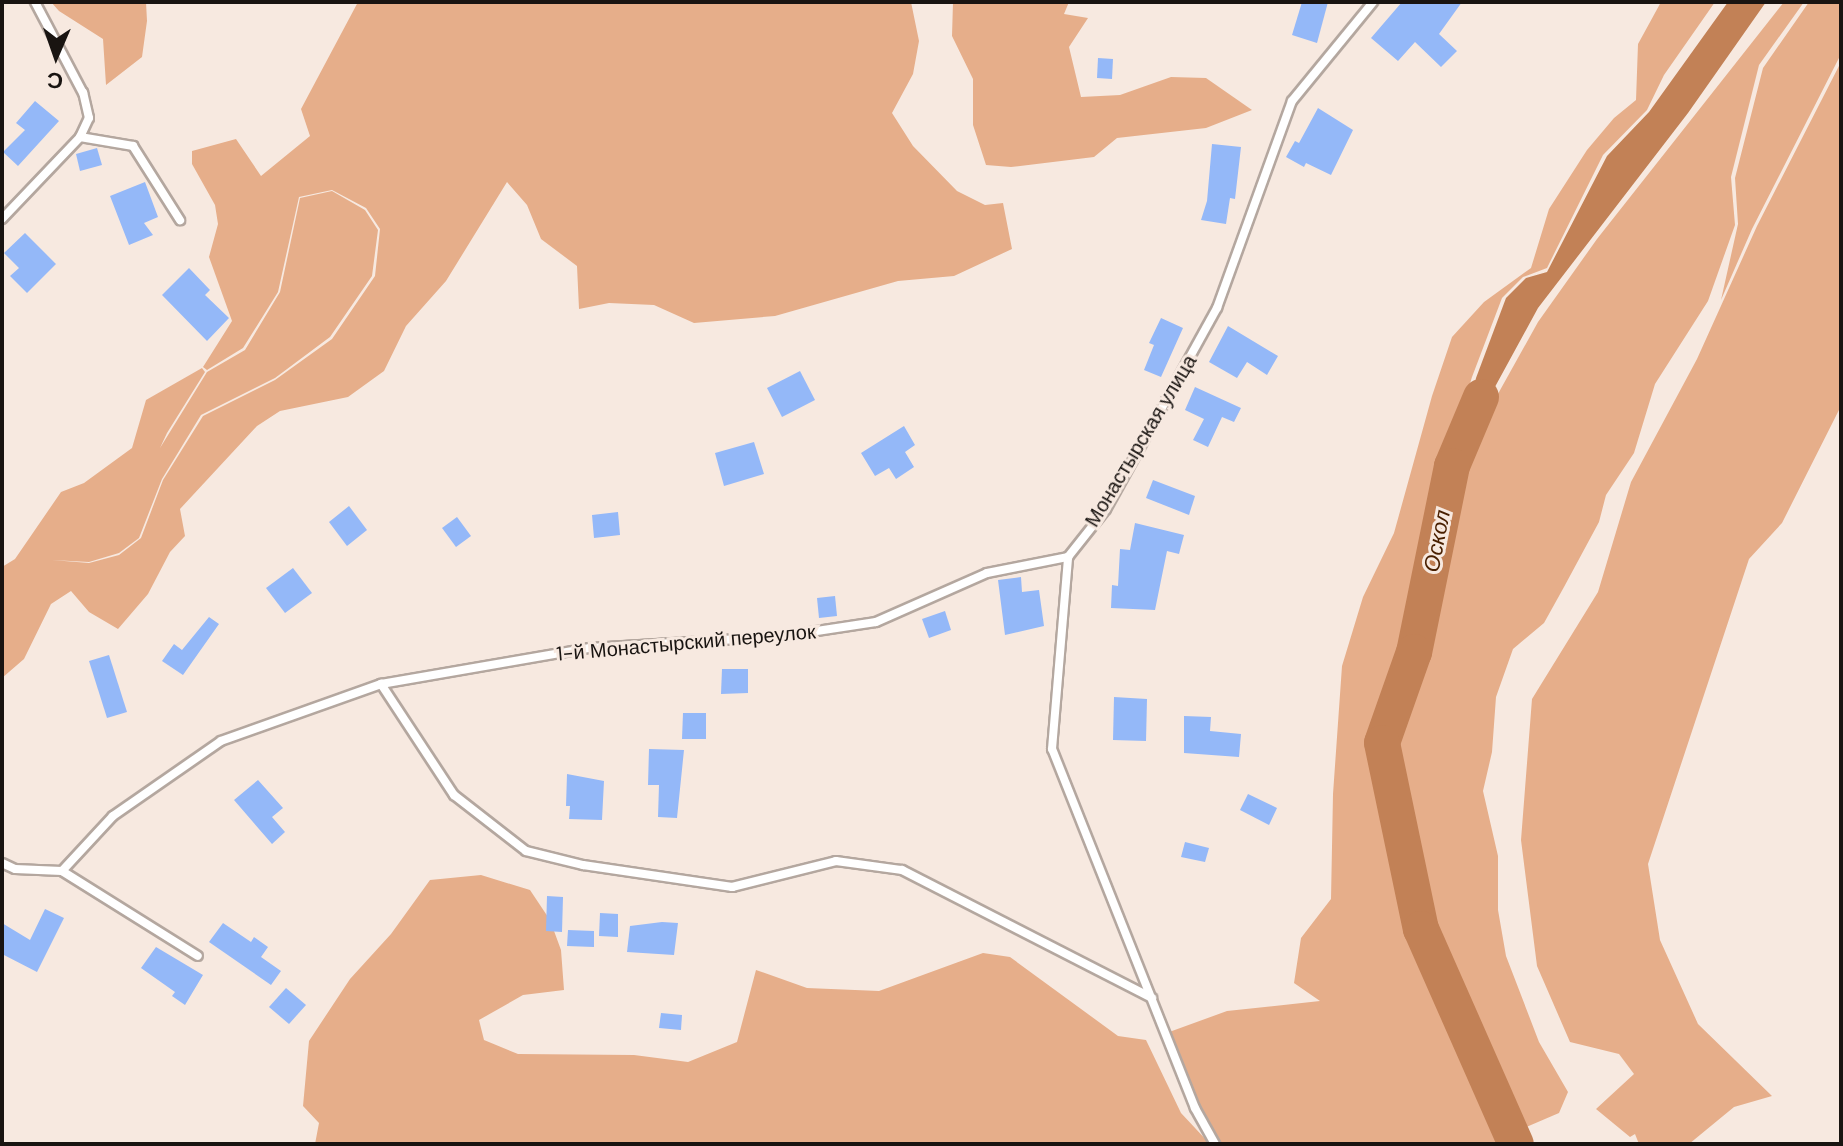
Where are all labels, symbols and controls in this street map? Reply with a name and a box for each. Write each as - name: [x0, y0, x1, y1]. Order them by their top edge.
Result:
- north arrow: [16, 16, 96, 96]
- text: С: [47, 66, 64, 95]
- street label: Монастырская улица: [1080, 351, 1202, 531]
- water label: Оскол: [1418, 508, 1456, 574]
- street label: 1-й Монастырский переулок: [555, 620, 817, 666]

